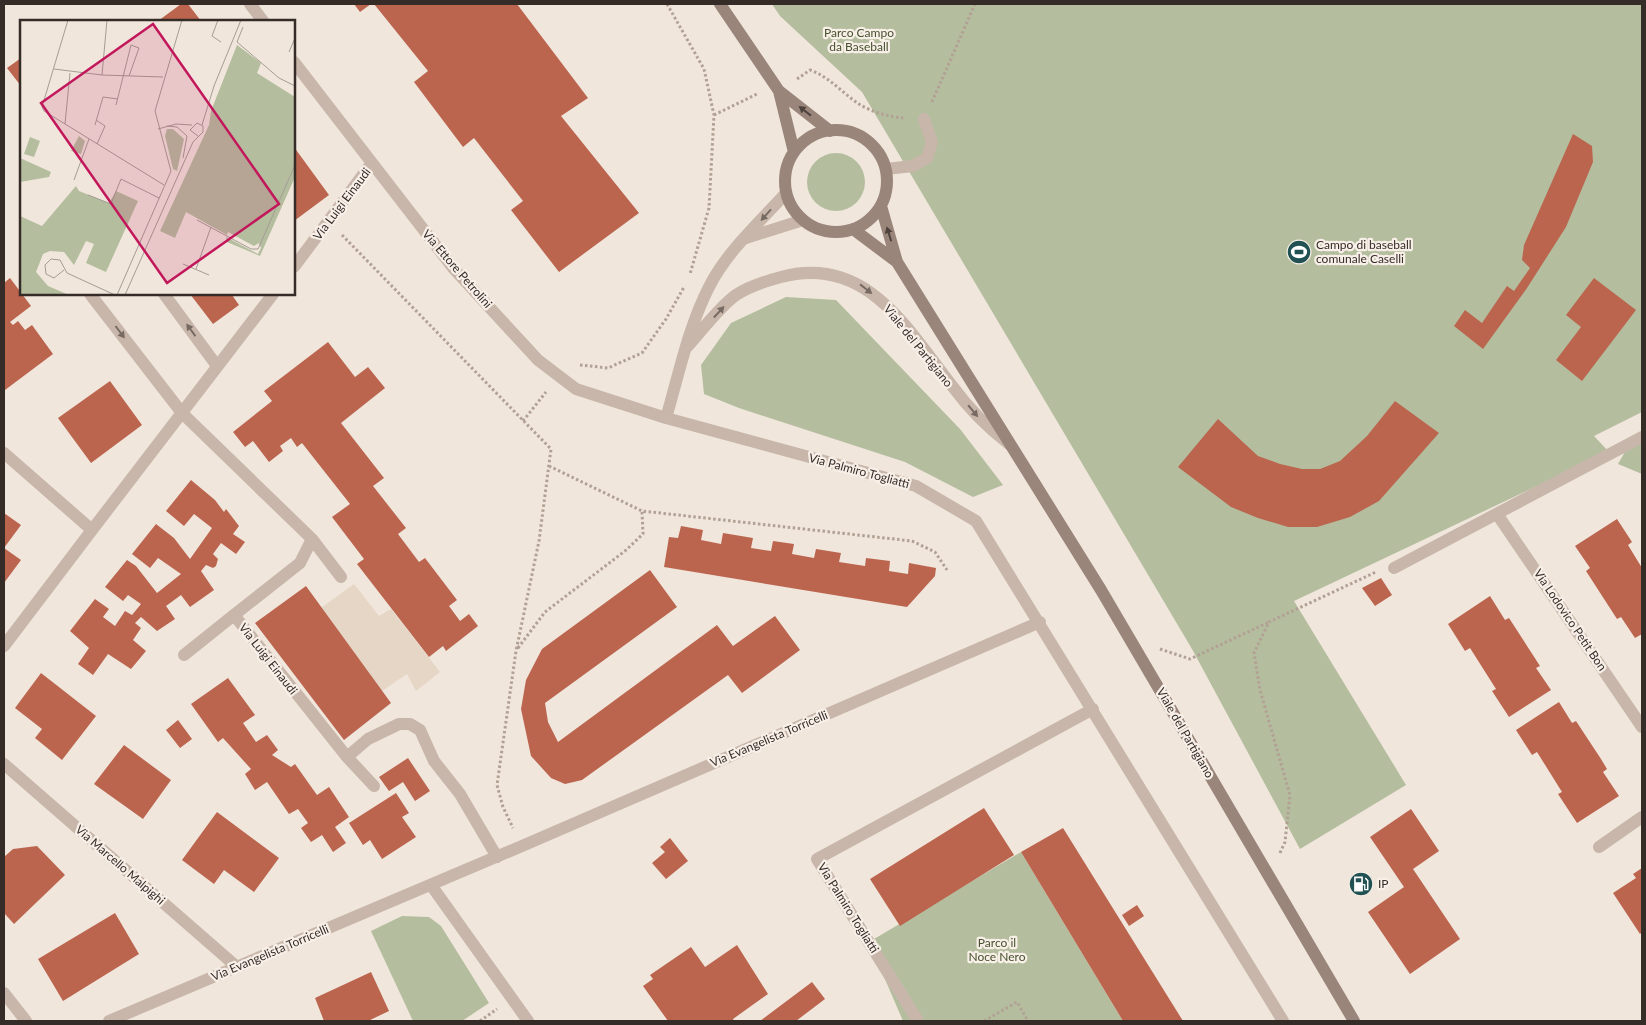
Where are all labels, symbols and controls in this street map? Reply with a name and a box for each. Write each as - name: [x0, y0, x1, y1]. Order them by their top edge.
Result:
- inset map: [20, 20, 295, 295]
- park label: Parco Campo da Baseball: [824, 25, 894, 54]
- one-way arrow: [798, 105, 811, 116]
- street label: Via Luigi Einaudi: [310, 165, 374, 243]
- one-way arrow: [760, 209, 772, 221]
- street label: Via Ettore Petrolini: [419, 226, 496, 311]
- one-way arrow: [884, 227, 892, 242]
- place label: Campo di baseball comunale Caselli: [1316, 237, 1412, 266]
- sports icon: Campo di baseball comunale Caselli: [1286, 239, 1312, 265]
- one-way arrow: [859, 284, 872, 295]
- street label: Viale del Partigiano: [881, 302, 956, 390]
- one-way arrow: [713, 307, 725, 319]
- one-way arrow: [186, 323, 196, 337]
- one-way arrow: [115, 326, 125, 339]
- one-way arrow: [967, 405, 978, 418]
- street label: Via Palmiro Togliatti: [807, 450, 911, 491]
- street label: Via Lodovico Petit Bon: [1531, 566, 1610, 674]
- street label: Via Luigi Einaudi: [236, 620, 301, 697]
- street label: Viale del Partigiano: [1154, 685, 1217, 781]
- street label: Via Evangelista Torricelli: [708, 707, 830, 770]
- street label: Via Marcello Malpighi: [72, 822, 168, 908]
- street label: Via Palmiro Togliatti: [815, 860, 882, 956]
- fuel station icon: IP: [1348, 871, 1374, 897]
- place label: IP: [1378, 876, 1389, 891]
- street label: Via Evangelista Torricelli: [209, 921, 331, 984]
- park label: Parco il Noce Nero: [968, 935, 1026, 964]

